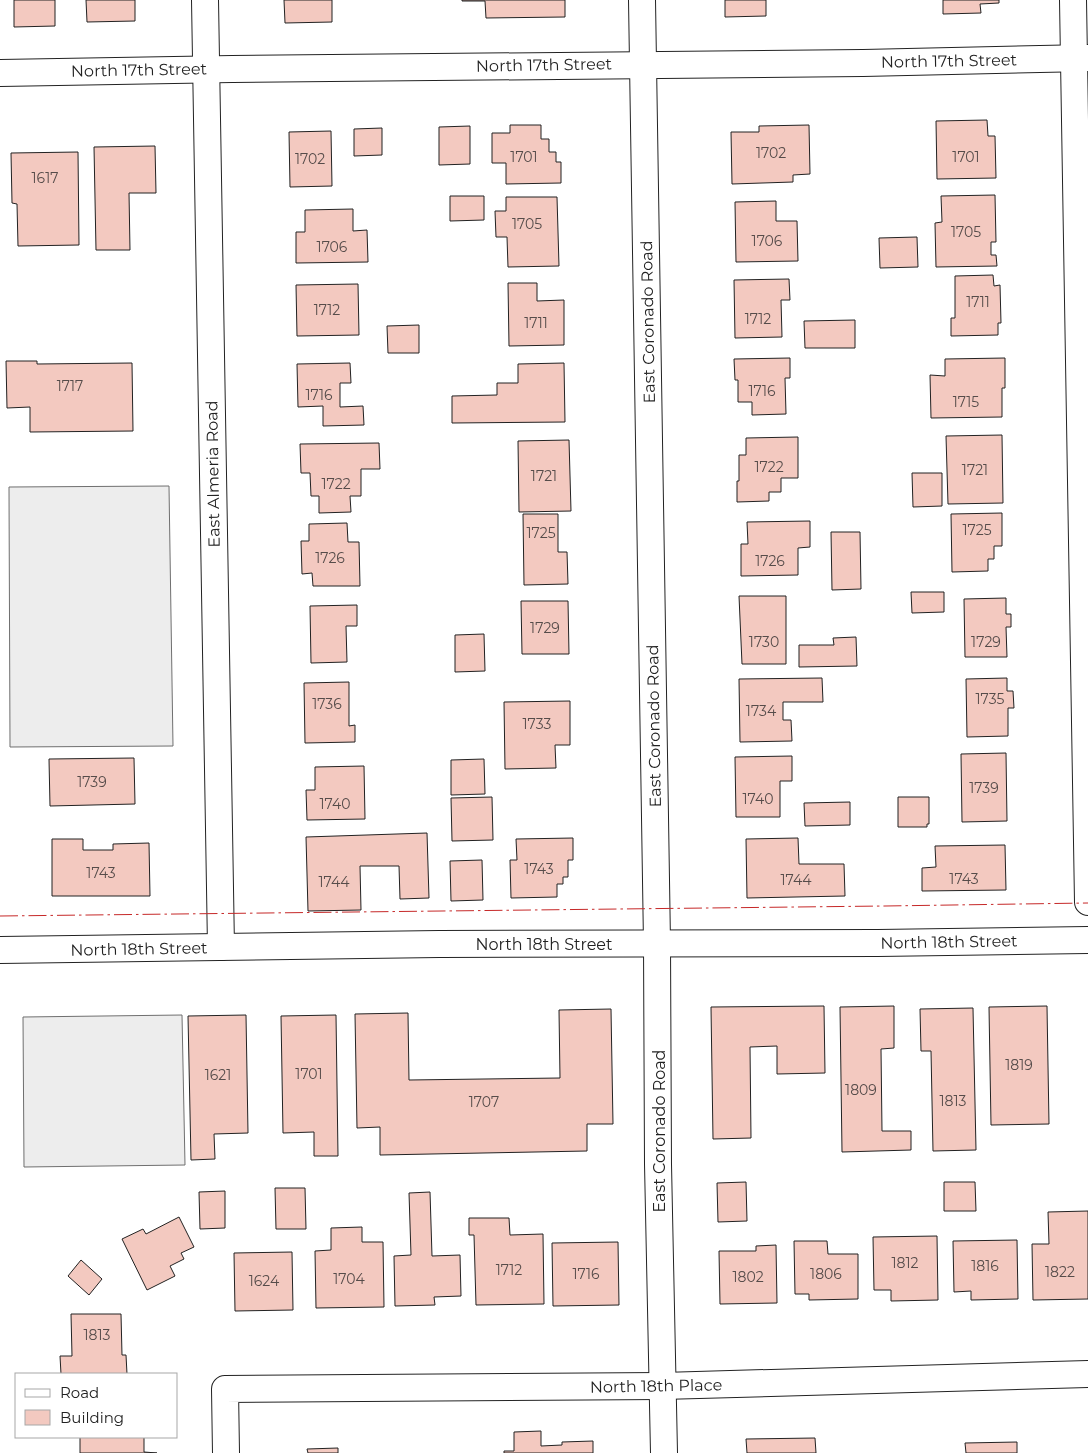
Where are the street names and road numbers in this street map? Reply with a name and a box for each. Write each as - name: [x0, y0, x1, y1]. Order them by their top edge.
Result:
- street label: North 17th Street: [881, 50, 1018, 72]
- street label: North 17th Street: [476, 54, 613, 76]
- street label: North 17th Street: [71, 59, 208, 81]
- street label: East Coronado Road: [637, 240, 659, 404]
- street label: East Almeria Road: [202, 400, 224, 548]
- street label: East Coronado Road: [643, 644, 665, 808]
- street label: North 18th Street: [880, 931, 1018, 953]
- street label: North 18th Street: [475, 935, 613, 954]
- street label: North 18th Street: [70, 938, 208, 960]
- street label: East Coronado Road: [650, 1050, 669, 1212]
- street label: North 18th Place: [590, 1375, 722, 1397]

